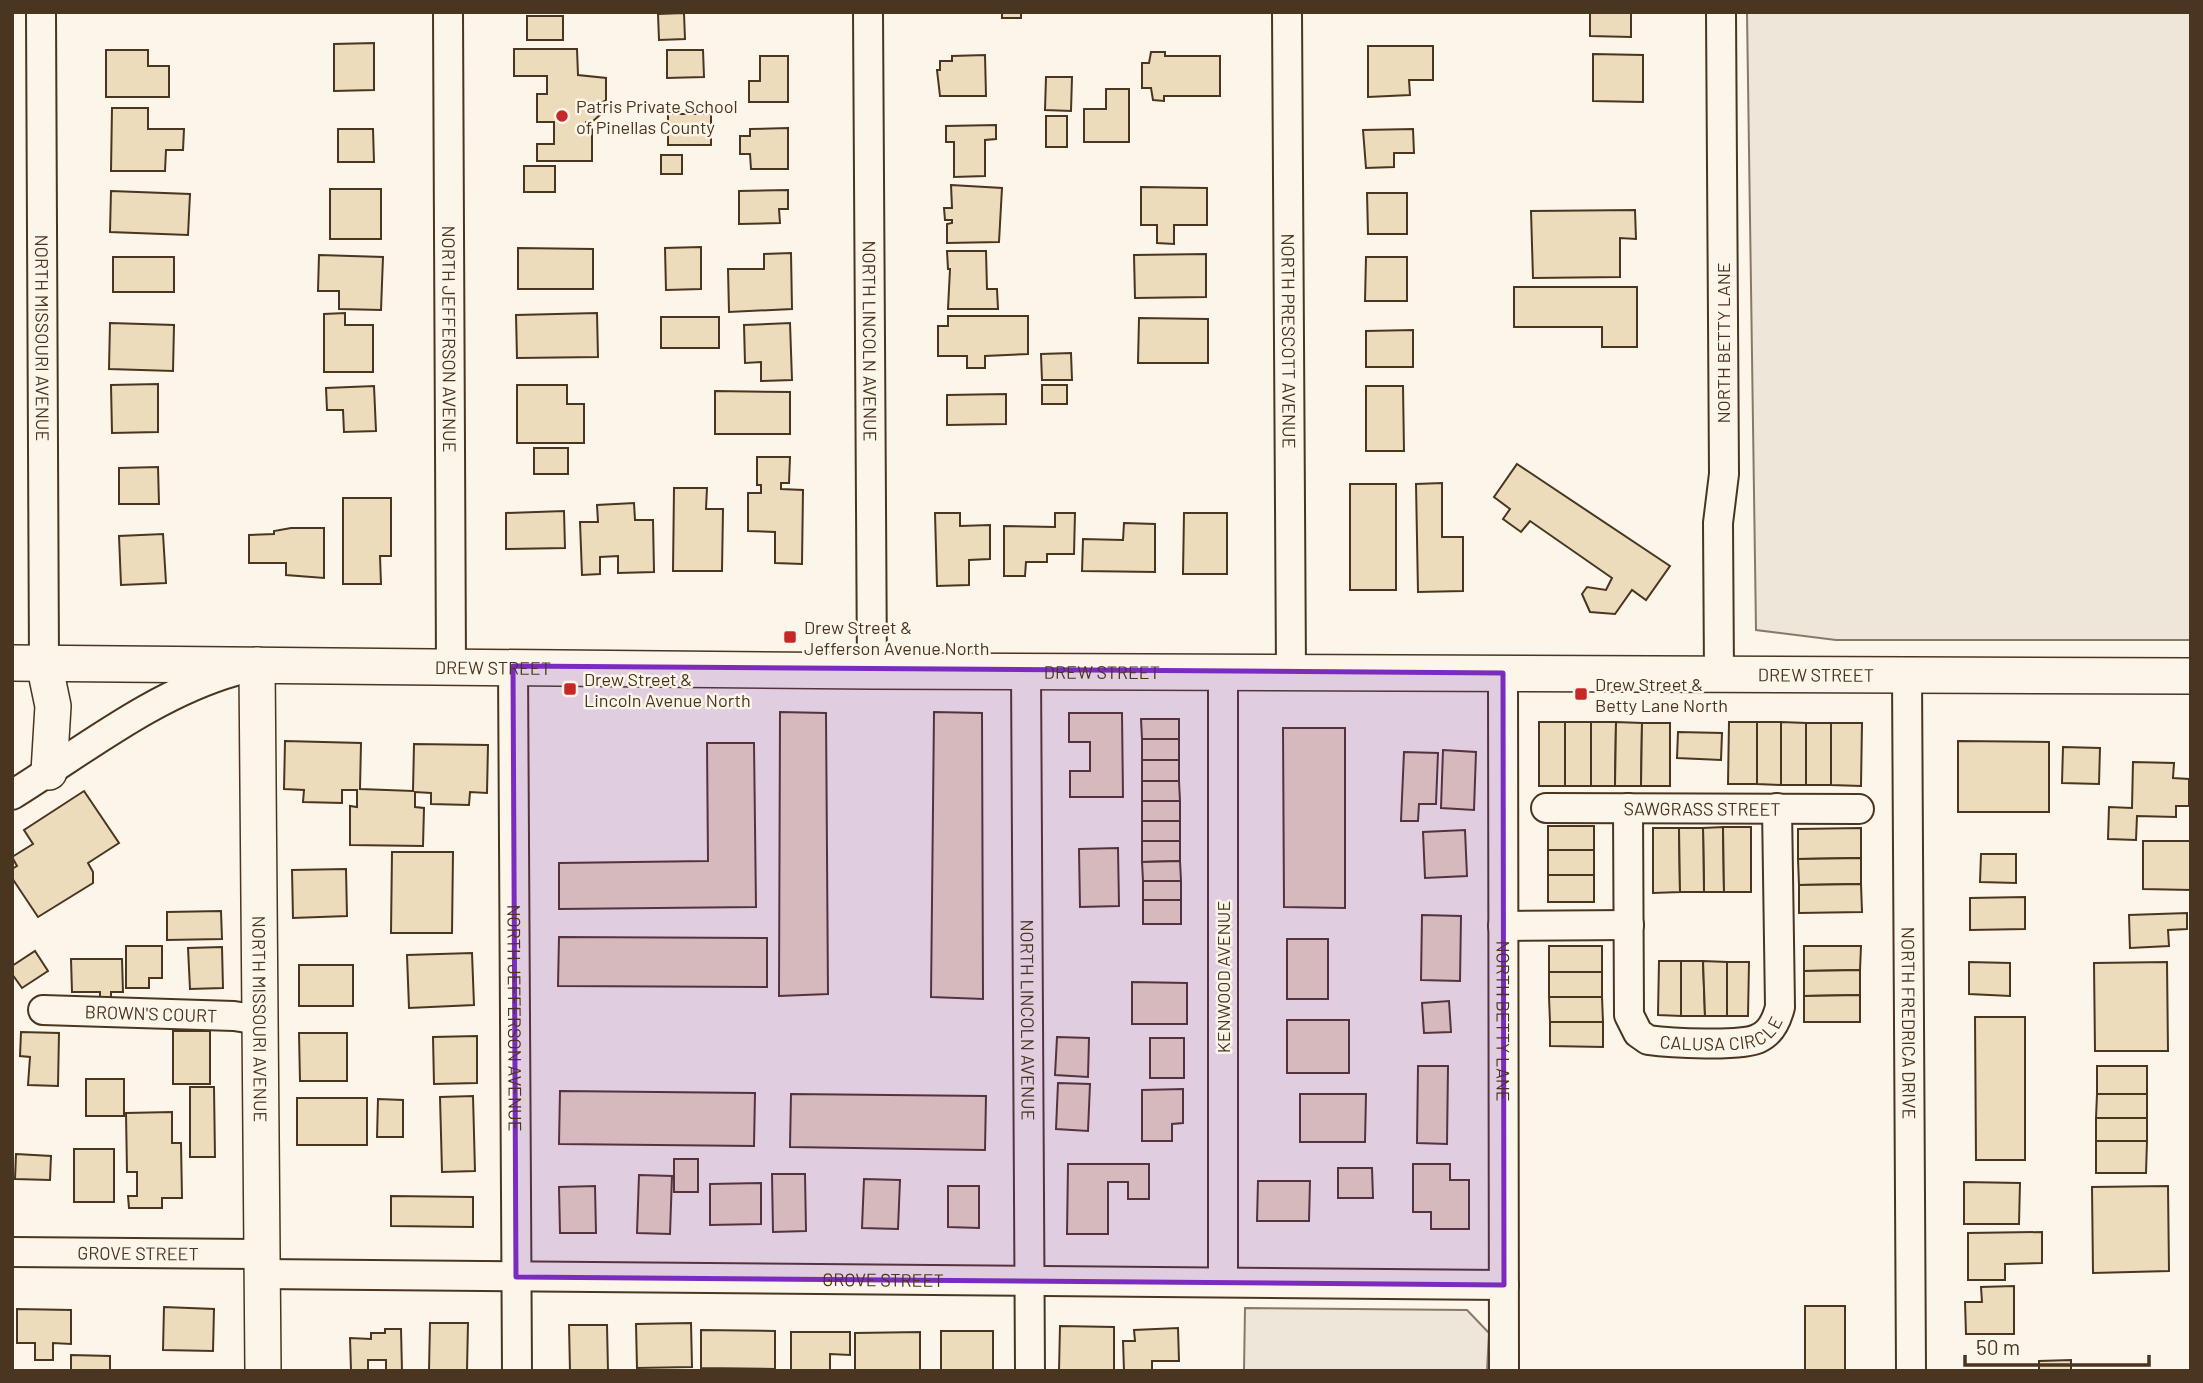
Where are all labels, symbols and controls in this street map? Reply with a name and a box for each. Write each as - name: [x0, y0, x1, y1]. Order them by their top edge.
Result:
- place label: Patris Private School of Pinellas County: [576, 95, 738, 138]
- marker: Patris Private School of Pinellas County: [554, 108, 570, 124]
- street label: NORTH JEFFERSON AVENUE: [438, 225, 461, 453]
- street label: NORTH PRESCOTT AVENUE: [1277, 233, 1301, 449]
- street label: NORTH MISSOURI AVENUE: [31, 235, 54, 441]
- street label: NORTH LINCOLN AVENUE: [858, 240, 882, 442]
- street label: NORTH BETTY LANE: [1712, 262, 1734, 424]
- place label: Drew Street & Jefferson Avenue North: [804, 616, 990, 659]
- marker: Drew Street & Jefferson Avenue North: [782, 629, 798, 645]
- street label: DREW STREET: [435, 656, 551, 679]
- street label: DREW STREET: [1044, 661, 1160, 683]
- street label: DREW STREET: [1758, 663, 1874, 686]
- place label: Drew Street & Lincoln Avenue North: [584, 668, 751, 711]
- place label: Drew Street & Betty Lane North: [1595, 673, 1728, 716]
- marker: Drew Street & Lincoln Avenue North: [562, 681, 578, 697]
- marker: Drew Street & Betty Lane North: [1573, 686, 1589, 702]
- street label: SAWGRASS STREET: [1623, 797, 1781, 820]
- street label: KENWOOD AVENUE: [1212, 901, 1234, 1053]
- street label: NORTH JEFFERSON AVENUE: [503, 904, 527, 1132]
- street label: NORTH MISSOURI AVENUE: [248, 915, 272, 1122]
- street label: NORTH LINCOLN AVENUE: [1016, 919, 1040, 1121]
- street label: NORTH FREDRICA DRIVE: [1897, 927, 1921, 1119]
- street label: NORTH BETTY LANE: [1492, 940, 1515, 1102]
- street label: BROWN'S COURT: [84, 1000, 218, 1026]
- street label: CALUSA CIRCLE: [1659, 1013, 1787, 1055]
- street label: GROVE STREET: [77, 1242, 199, 1264]
- street label: GROVE STREET: [822, 1268, 944, 1291]
- scale bar: [1965, 1324, 2149, 1368]
- text: 50 m: [1976, 1334, 2020, 1359]

